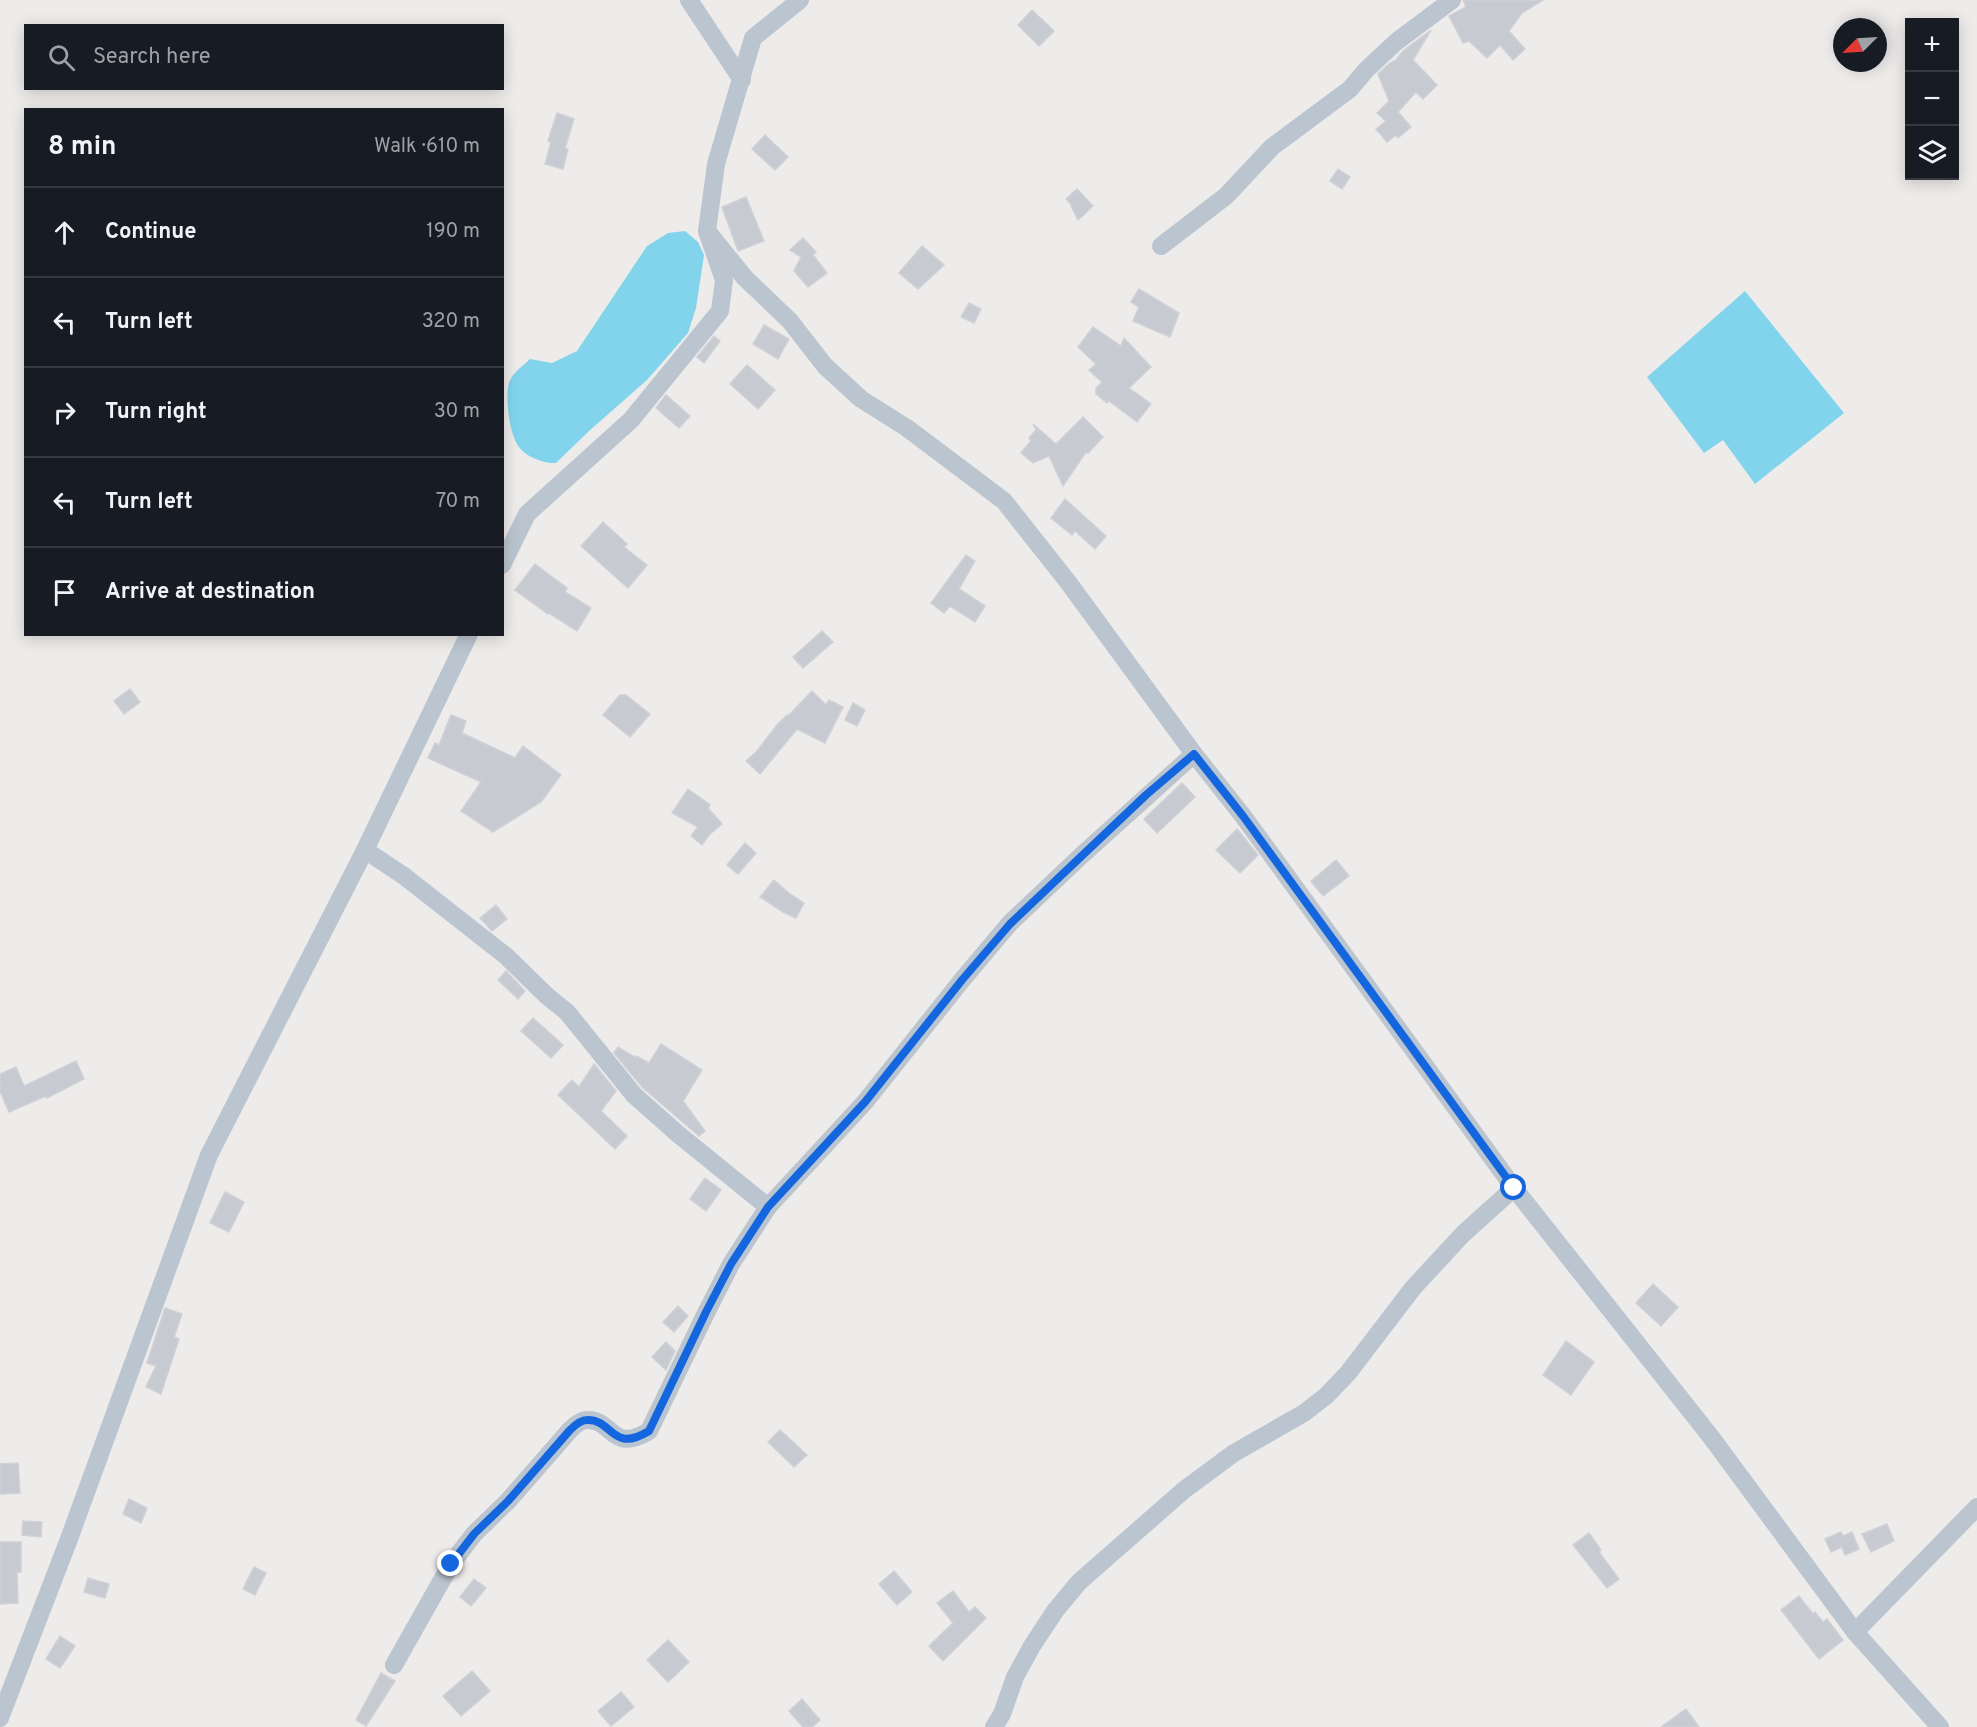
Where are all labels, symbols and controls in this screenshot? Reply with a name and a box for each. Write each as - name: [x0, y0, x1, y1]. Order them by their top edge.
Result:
- north arrow: [1833, 18, 1887, 72]
- map controls: [1905, 18, 1959, 180]
- button: +: [1905, 18, 1959, 72]
- search box: [24, 24, 504, 90]
- icon: search: [45, 41, 78, 74]
- text: Search here: [93, 44, 211, 71]
- button: −: [1905, 72, 1959, 126]
- button: layers: [1905, 126, 1959, 180]
- text: 8 min: [48, 131, 116, 164]
- text: Walk · 610 m: [374, 134, 480, 160]
- icon: ahead: [48, 216, 81, 249]
- text: Continue: [105, 219, 196, 246]
- text: 190 m: [426, 219, 480, 245]
- icon: left: [48, 306, 81, 339]
- text: Turn left: [105, 309, 193, 336]
- text: 320 m: [422, 309, 480, 335]
- icon: right: [48, 396, 81, 429]
- text: Turn right: [105, 399, 207, 426]
- text: 30 m: [434, 399, 480, 425]
- icon: left: [48, 486, 81, 519]
- text: Turn left: [105, 489, 193, 516]
- text: 70 m: [436, 489, 480, 515]
- icon: arrive: [48, 576, 81, 609]
- text: Arrive at destination: [105, 579, 315, 606]
- route start: [1500, 1174, 1526, 1200]
- route end: [437, 1550, 463, 1576]

